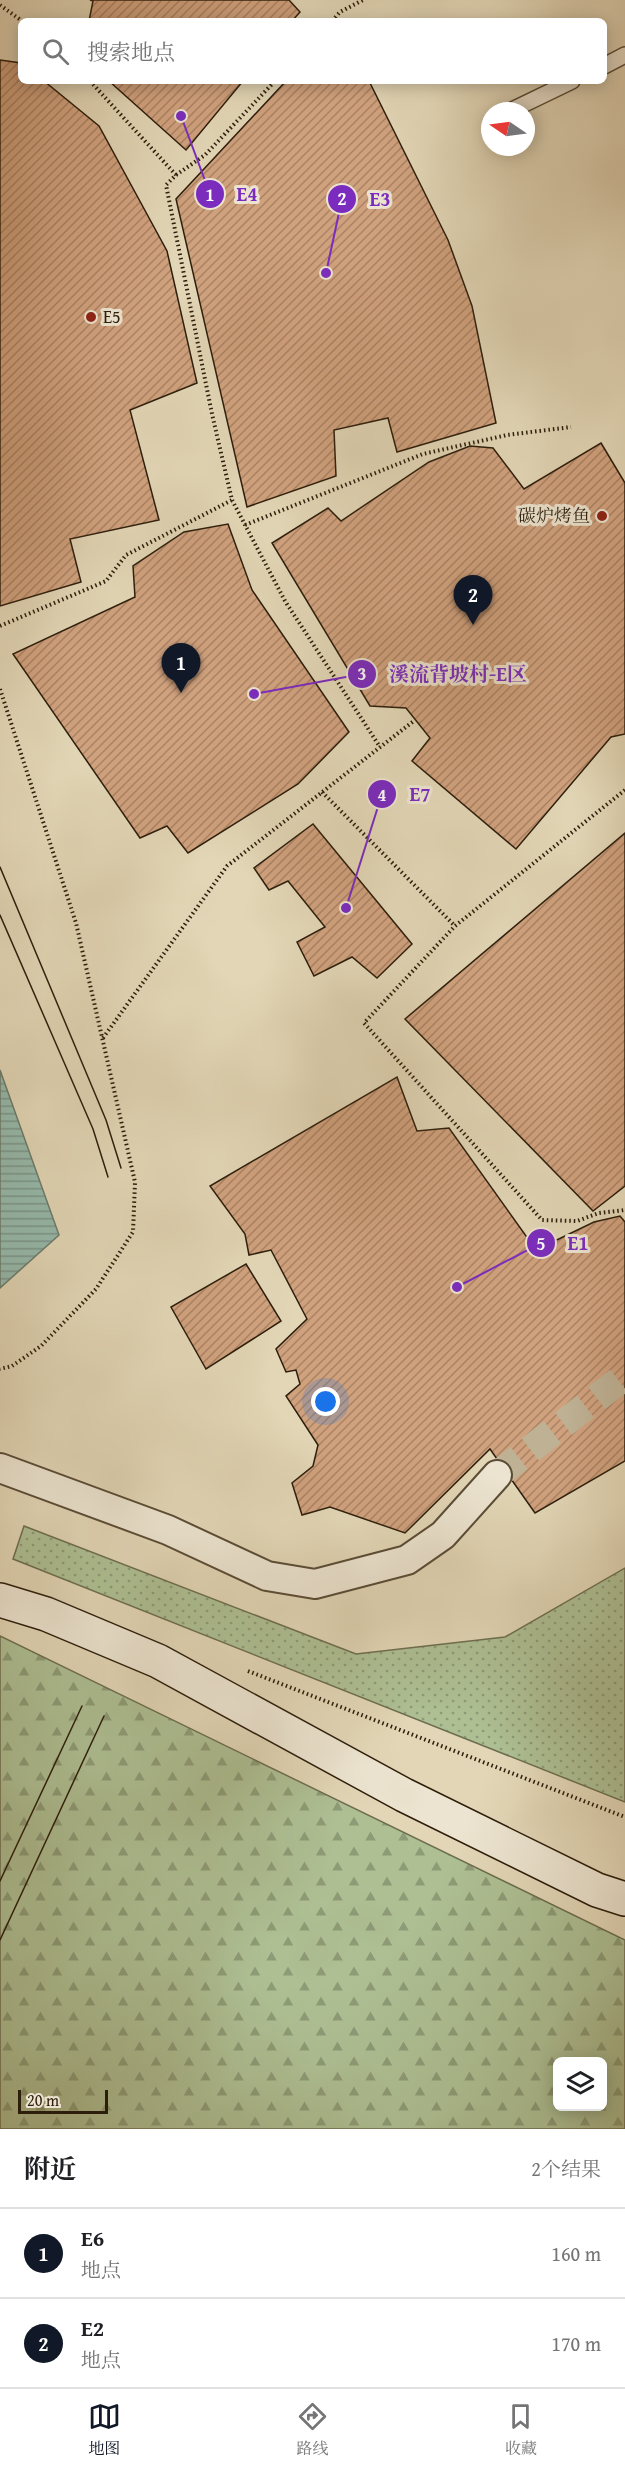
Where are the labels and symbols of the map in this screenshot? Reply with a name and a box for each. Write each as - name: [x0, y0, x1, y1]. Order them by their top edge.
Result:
- north arrow: [481, 102, 535, 156]
- callout: E4: [195, 175, 270, 213]
- text: E4: [236, 179, 258, 208]
- callout: E3: [327, 180, 402, 218]
- text: 1: [205, 181, 215, 208]
- text: E3: [369, 184, 391, 213]
- text: 2: [337, 185, 347, 212]
- place label: E5: [103, 303, 121, 330]
- marker: E5: [84, 310, 98, 324]
- place label: 碳炉烤鱼: [518, 502, 590, 529]
- marker: 碳炉烤鱼: [595, 509, 609, 523]
- pin: 2: [454, 576, 492, 625]
- pin: 1: [162, 644, 201, 693]
- callout: 溪流背坡村-E区: [347, 655, 539, 693]
- text: 溪流背坡村-E区: [389, 659, 527, 688]
- text: 3: [357, 660, 367, 687]
- callout: E7: [367, 775, 442, 813]
- text: E7: [409, 779, 431, 808]
- text: 4: [377, 781, 387, 808]
- callout: E1: [526, 1224, 601, 1262]
- text: E1: [567, 1228, 589, 1257]
- text: 5: [536, 1230, 546, 1257]
- your location: [311, 1387, 340, 1416]
- scale bar: [18, 2087, 108, 2114]

